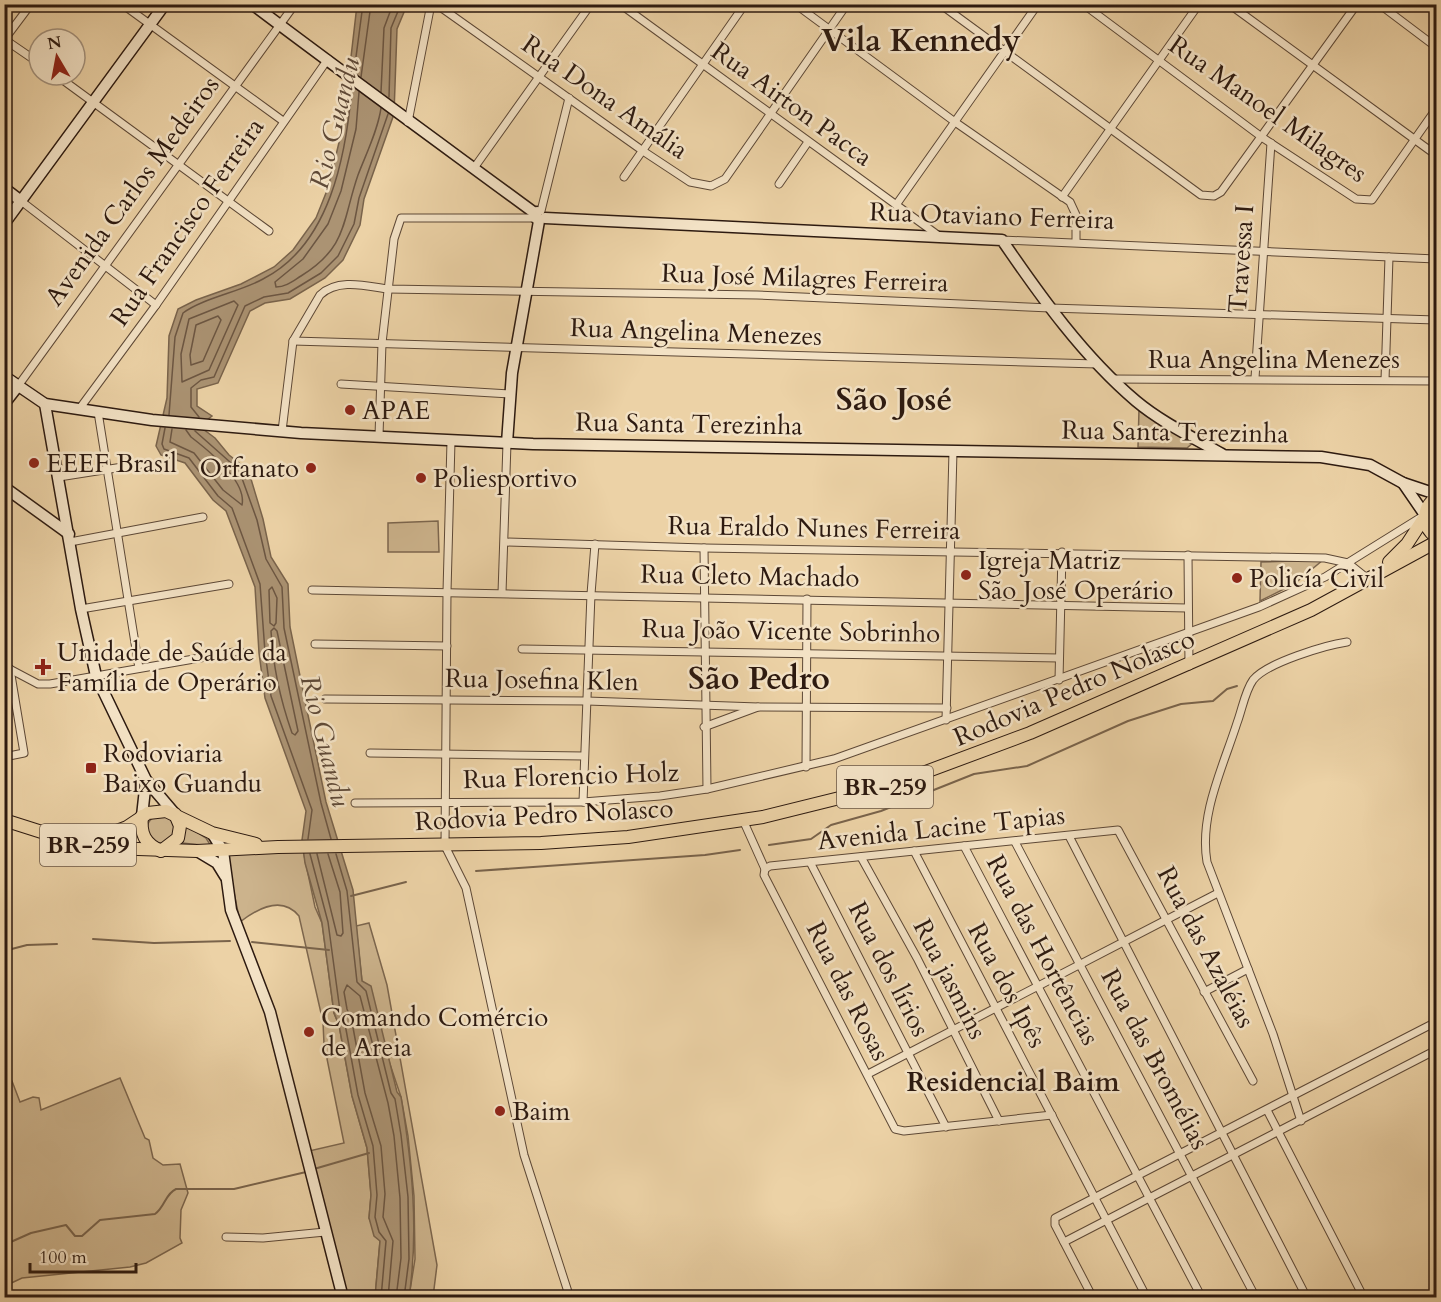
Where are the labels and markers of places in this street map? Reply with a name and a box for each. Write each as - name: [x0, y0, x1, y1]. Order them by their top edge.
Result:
- place label: APAE: [362, 393, 430, 428]
- marker: APAE: [343, 403, 357, 417]
- place label: EEEF Brasil: [46, 446, 177, 481]
- place label: Orfanato: [200, 451, 299, 486]
- marker: EEEF Brasil: [27, 456, 41, 470]
- marker: Orfanato: [304, 461, 318, 475]
- place label: Poliesportivo: [433, 461, 577, 496]
- marker: Poliesportivo: [414, 471, 428, 485]
- place label: Igreja Matriz São José Operário: [978, 543, 1173, 608]
- place label: Policía Civil: [1249, 561, 1384, 596]
- marker: Igreja Matriz São José Operário: [959, 568, 973, 582]
- marker: Policía Civil: [1230, 571, 1244, 585]
- place label: Unidade de Saúde da Família de Operário: [57, 635, 287, 700]
- marker: Unidade de Saúde da Família de Operário: [34, 658, 52, 676]
- place label: Rodoviaria Baixo Guandu: [103, 736, 262, 801]
- marker: Rodoviaria Baixo Guandu: [84, 761, 98, 775]
- place label: Comando Comércio de Areia: [321, 1000, 548, 1065]
- marker: Comando Comércio de Areia: [302, 1025, 316, 1039]
- place label: Baim: [512, 1094, 570, 1129]
- marker: Baim: [493, 1104, 507, 1118]

